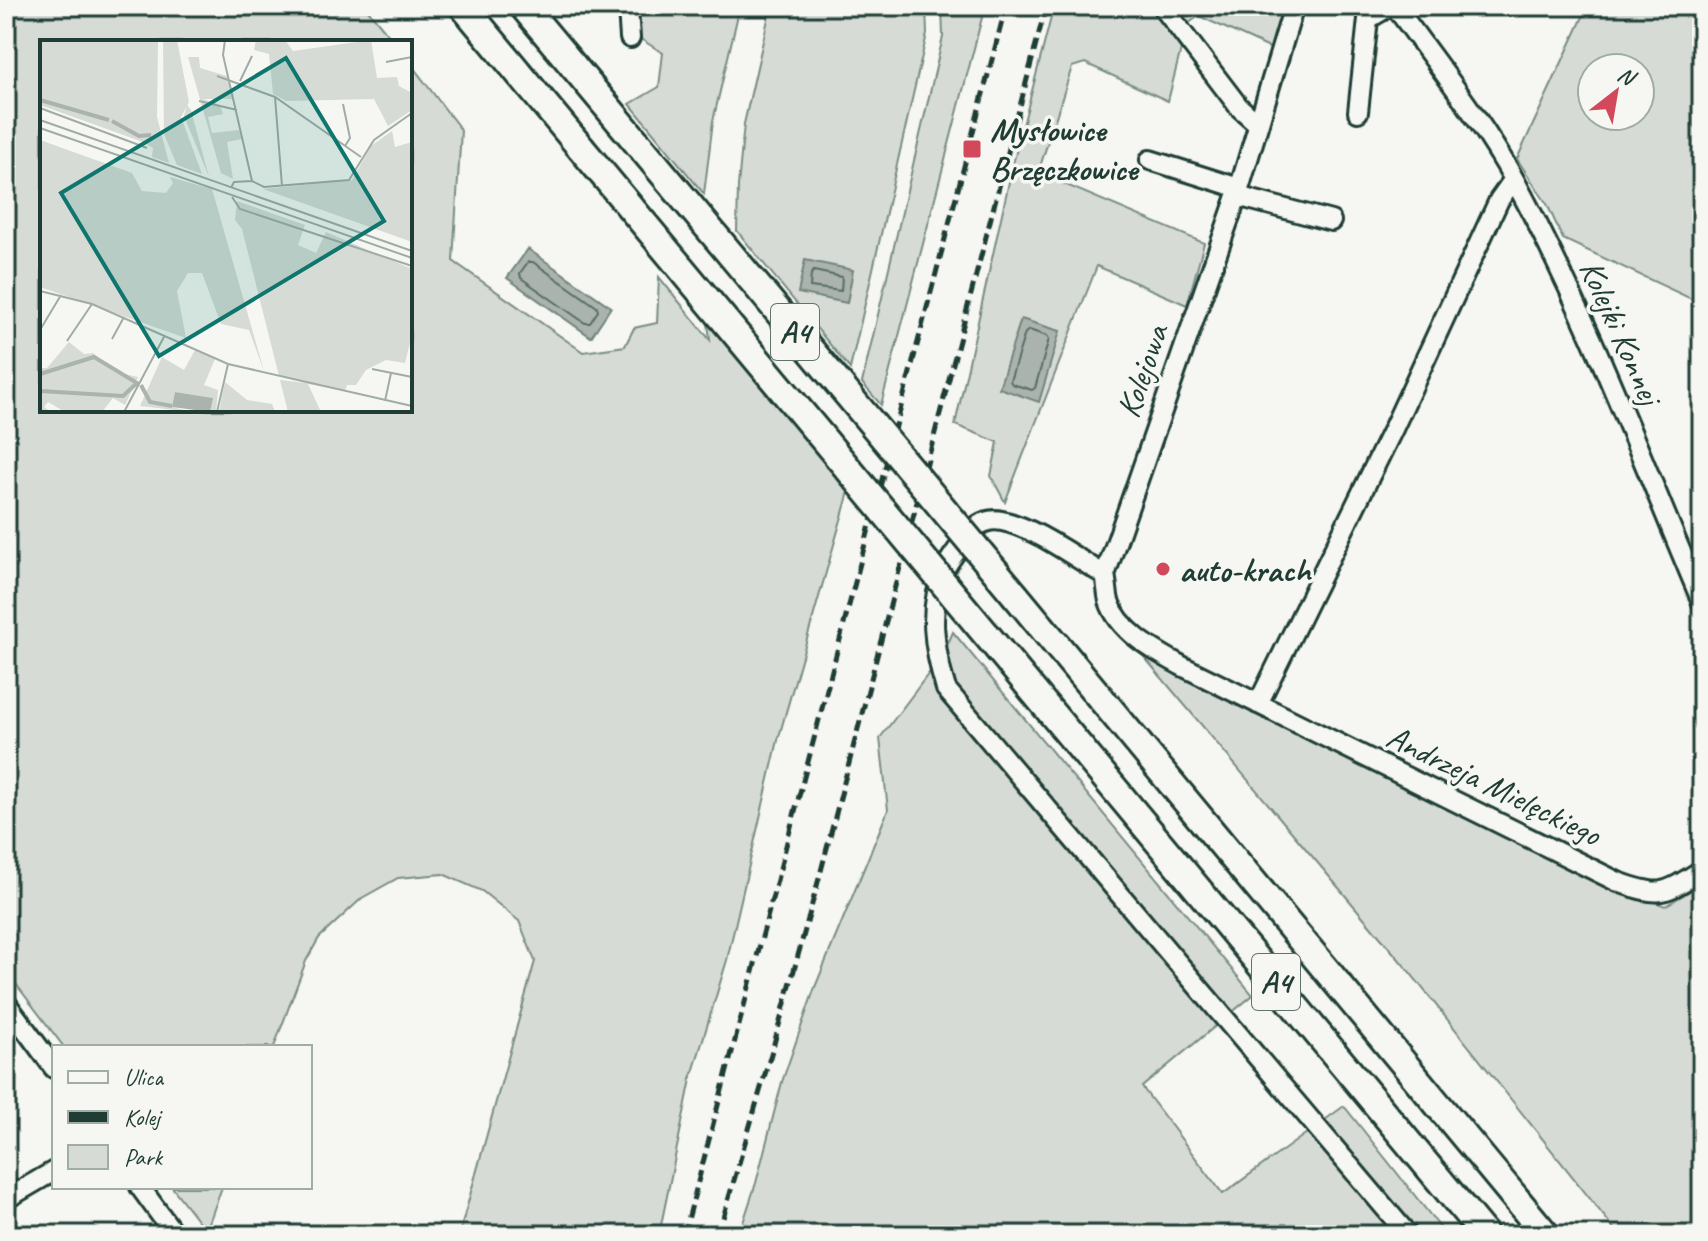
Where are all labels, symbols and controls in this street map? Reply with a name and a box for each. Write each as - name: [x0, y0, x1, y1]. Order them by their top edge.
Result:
- inset map: [40, 40, 412, 412]
- north arrow: [1576, 52, 1656, 132]
- text: N: [1613, 60, 1642, 93]
- place label: Mysłowice Brzęczkowice: [990, 108, 1140, 190]
- marker: Mysłowice Brzęczkowice: [961, 138, 983, 160]
- street label: Kolejki Konnej: [1570, 253, 1674, 415]
- road number: A4: [771, 304, 819, 360]
- street label: Kolejowa: [1106, 317, 1179, 423]
- place label: auto-krach: [1179, 548, 1312, 591]
- marker: auto-krach: [1154, 560, 1172, 578]
- street label: Andrzeja Mielęckiego: [1380, 715, 1610, 856]
- road number: A4: [1252, 954, 1300, 1010]
- legend: [52, 1045, 312, 1189]
- text: Ulica: [124, 1062, 164, 1092]
- text: Kolej: [124, 1102, 163, 1132]
- text: Park: [124, 1142, 164, 1172]

